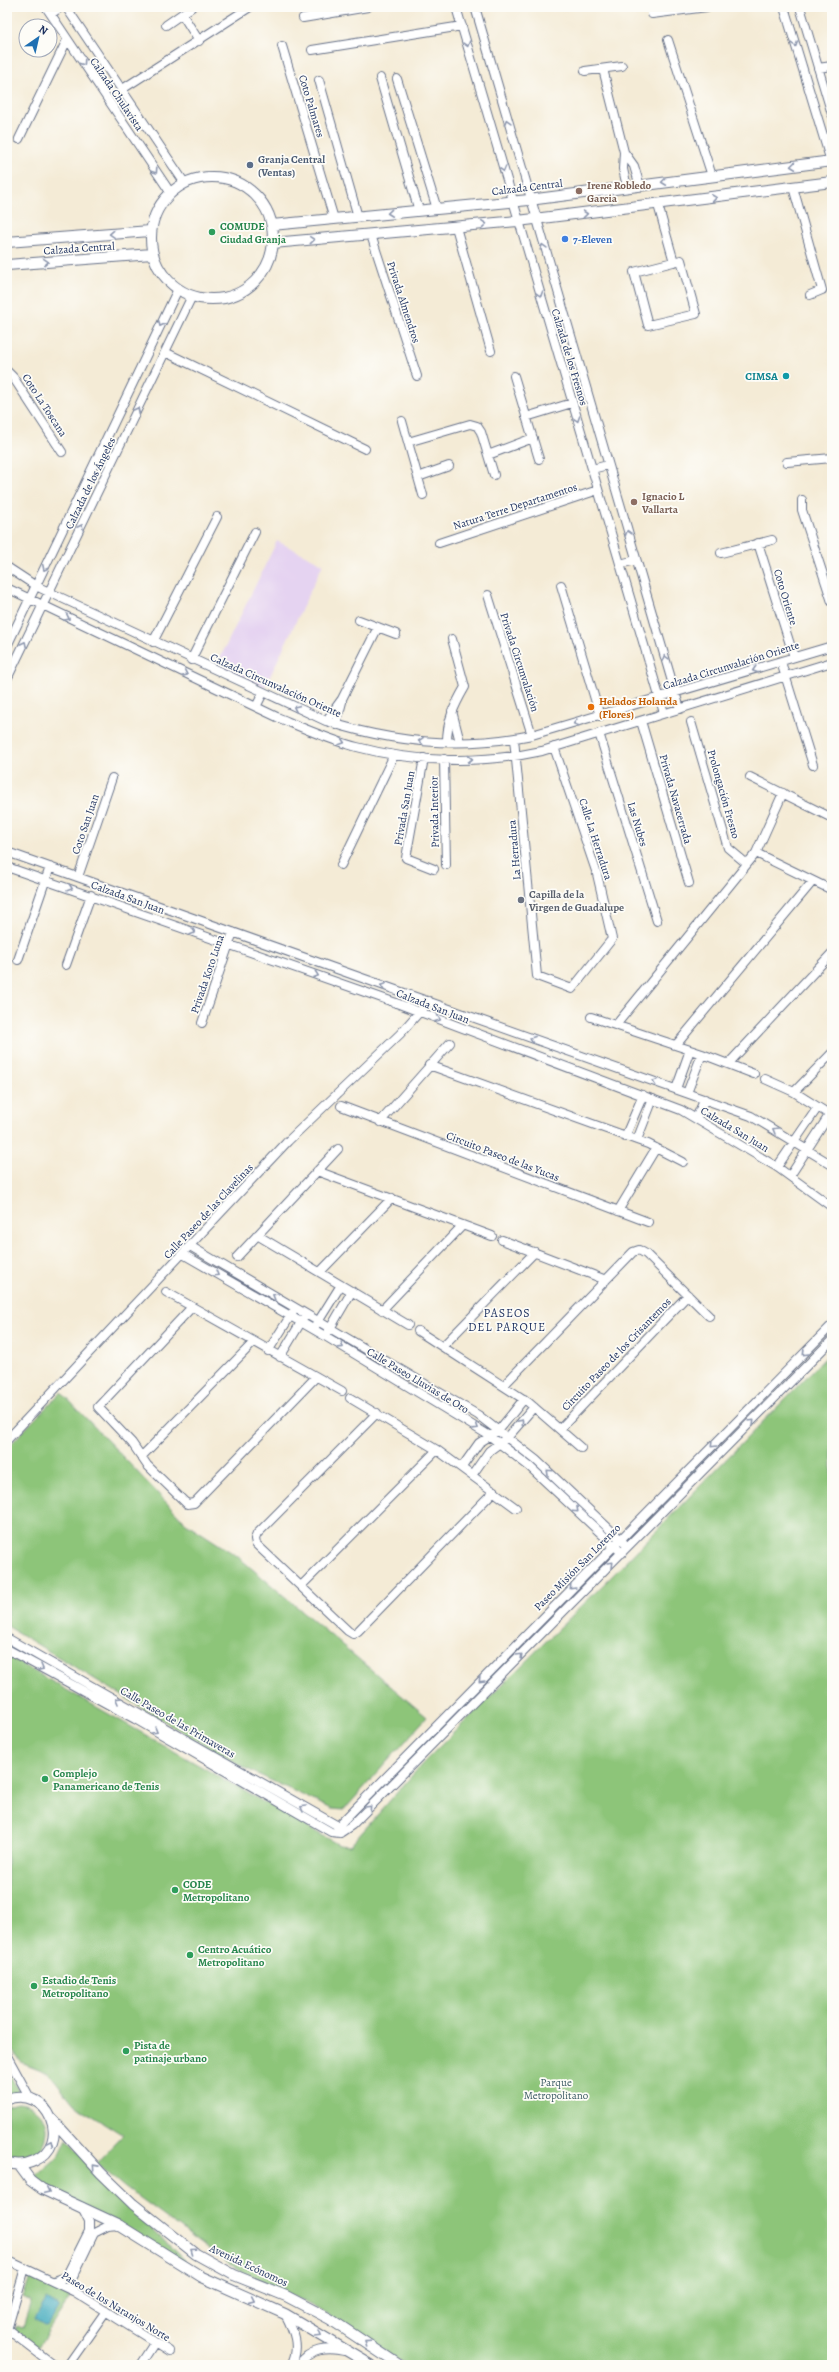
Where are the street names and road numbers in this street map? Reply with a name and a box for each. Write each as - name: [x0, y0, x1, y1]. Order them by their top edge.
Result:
- street label: Calzada Chulavista: [86, 55, 147, 135]
- street label: Coto Palmares: [295, 73, 328, 139]
- street label: Calzada Central: [491, 176, 564, 199]
- street label: Calzada Central: [43, 239, 115, 258]
- street label: Privada Almendros: [383, 259, 424, 345]
- street label: Calzada de los Fresnos: [548, 307, 591, 407]
- street label: Coto La Toscana: [19, 371, 71, 440]
- street label: Calzada de los Ángeles: [62, 435, 119, 532]
- street label: Natura Terre Departamentos: [451, 479, 579, 534]
- street label: Coto Oriente: [770, 567, 801, 627]
- street label: Privada Circunvalación: [496, 611, 543, 714]
- street label: Calzada Circunvalación Oriente: [661, 638, 801, 693]
- street label: Calzada Circunvalación Oriente: [208, 650, 344, 721]
- street label: Prolongación Fresno: [704, 748, 744, 841]
- street label: Privada Navacerrada: [656, 753, 696, 847]
- street label: Privada San Juan: [391, 770, 418, 847]
- street label: Privada Interior: [426, 776, 443, 848]
- street label: Coto San Juan: [68, 792, 103, 856]
- street label: Calle La Herradura: [575, 796, 616, 883]
- street label: Las Nubes: [624, 800, 651, 848]
- street label: La Herradura: [504, 818, 525, 881]
- street label: Calzada San Juan: [89, 877, 167, 918]
- street label: Privada Koto Luna: [187, 932, 228, 1016]
- street label: Calzada San Juan: [394, 986, 472, 1027]
- street label: Calzada San Juan: [698, 1103, 772, 1156]
- street label: Circuito Paseo de las Yucas: [444, 1128, 561, 1185]
- street label: Calle Paseo de las Clavelinas: [160, 1160, 257, 1262]
- street label: Circuito Paseo de los Crisantemos: [558, 1295, 674, 1414]
- street label: Calle Paseo Lluvias de Oro: [364, 1344, 472, 1417]
- street label: Paseo Misión San Lorenzo: [531, 1520, 624, 1614]
- street label: Calle Paseo de las Primaveras: [117, 1683, 238, 1762]
- street label: Avenida Ecónomos: [206, 2240, 290, 2290]
- street label: Paseo de los Naranjos Norte: [58, 2268, 173, 2345]

